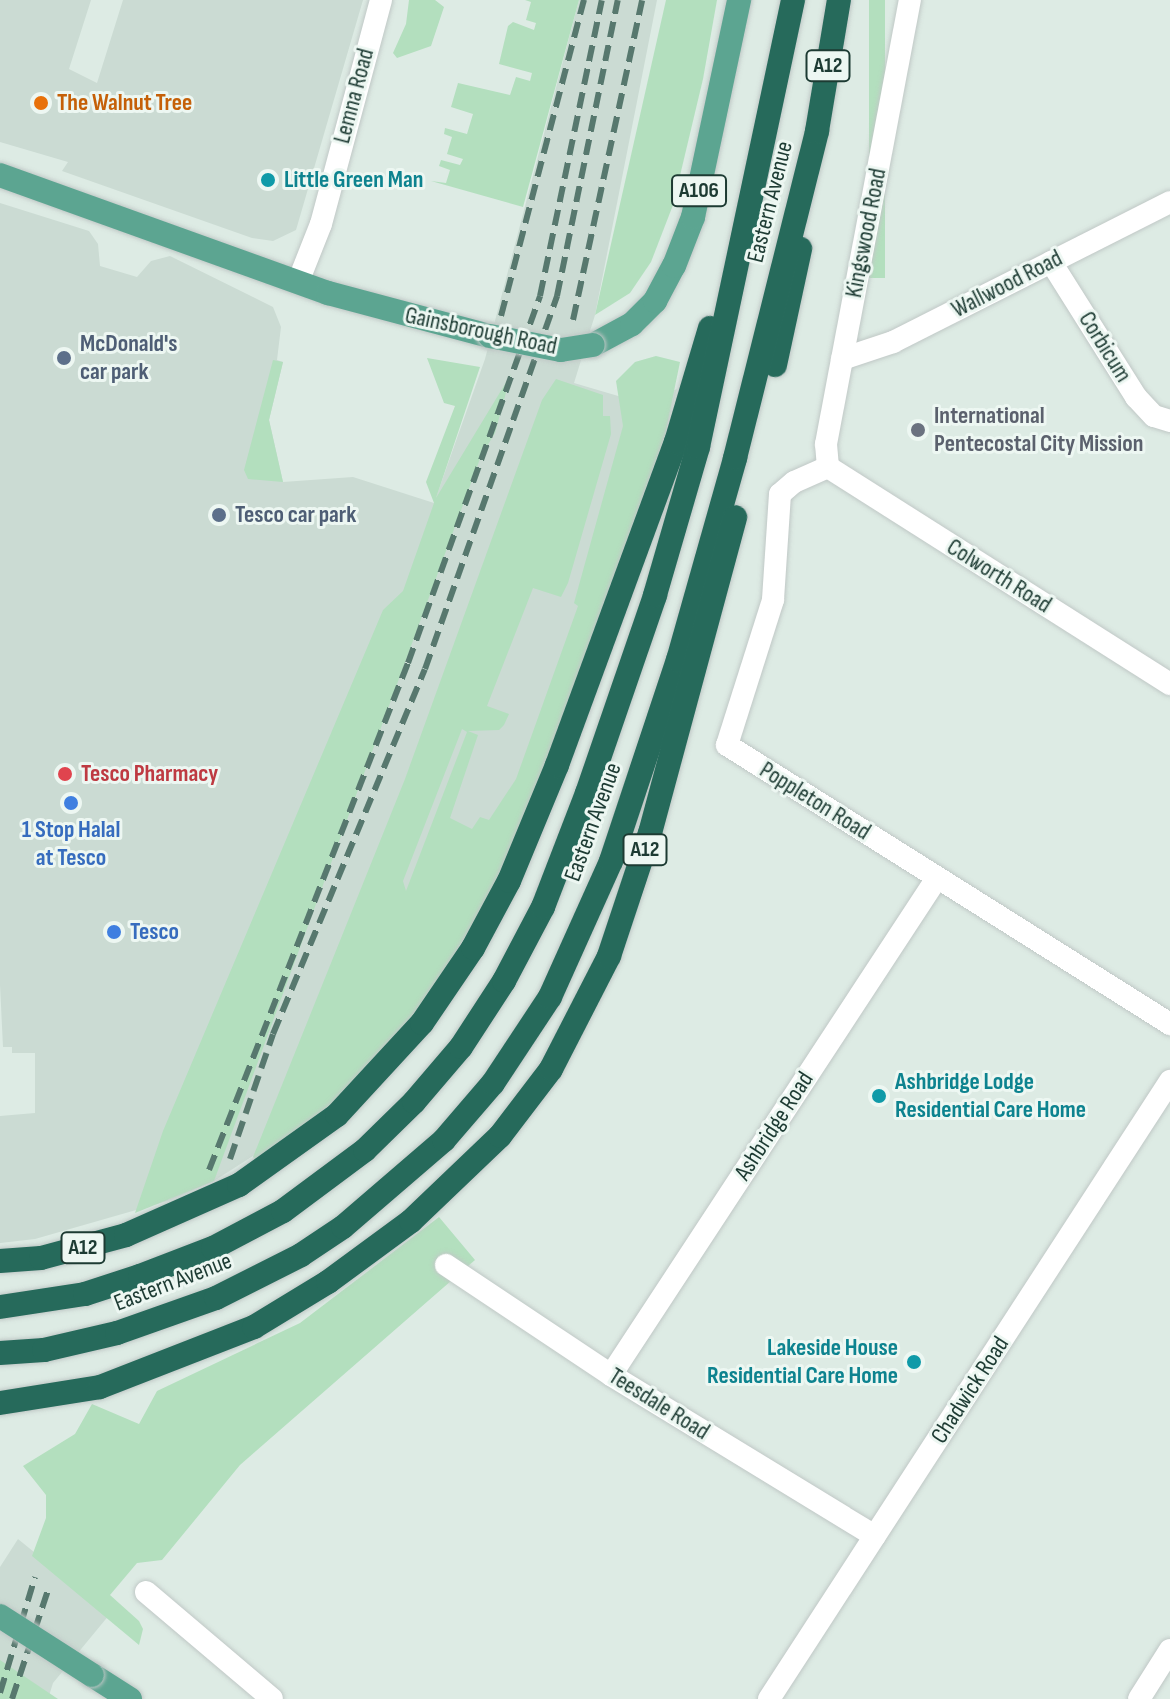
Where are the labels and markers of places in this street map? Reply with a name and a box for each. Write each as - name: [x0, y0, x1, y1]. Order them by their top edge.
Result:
- place label: The Walnut Tree: [57, 89, 192, 117]
- marker: The Walnut Tree: [32, 94, 50, 112]
- place label: Little Green Man: [284, 166, 423, 194]
- marker: Little Green Man: [259, 171, 277, 189]
- place label: McDonald's car park: [80, 330, 178, 386]
- marker: McDonald's car park: [55, 349, 73, 367]
- place label: International Pentecostal City Mission: [934, 402, 1143, 458]
- marker: International Pentecostal City Mission: [909, 421, 927, 439]
- place label: Tesco car park: [235, 501, 356, 529]
- marker: Tesco car park: [210, 506, 228, 524]
- place label: Tesco Pharmacy: [81, 760, 218, 788]
- marker: Tesco Pharmacy: [56, 765, 74, 783]
- marker: 1 Stop Halal at Tesco: [62, 794, 80, 812]
- place label: 1 Stop Halal at Tesco: [22, 816, 120, 872]
- place label: Tesco: [130, 918, 179, 946]
- marker: Tesco: [105, 923, 123, 941]
- place label: Ashbridge Lodge Residential Care Home: [895, 1068, 1086, 1124]
- marker: Ashbridge Lodge Residential Care Home: [870, 1087, 888, 1105]
- place label: Lakeside House Residential Care Home: [707, 1334, 898, 1390]
- marker: Lakeside House Residential Care Home: [905, 1353, 923, 1371]

